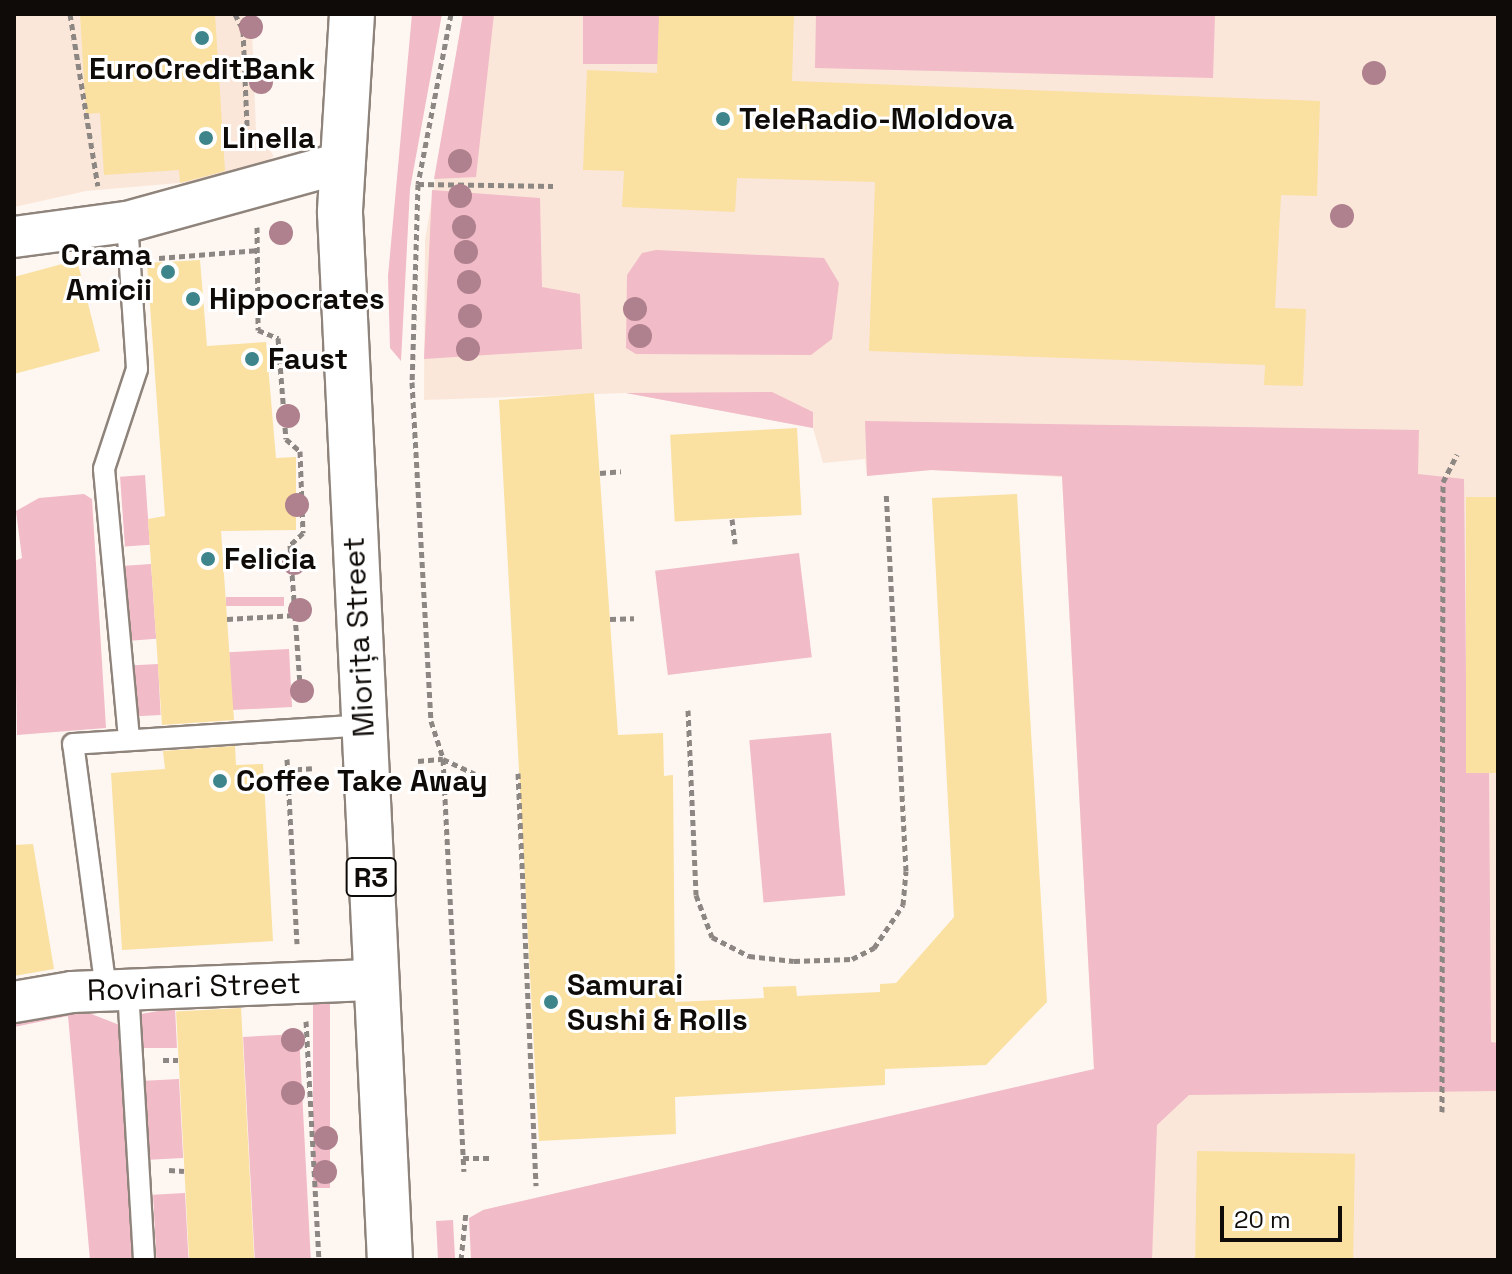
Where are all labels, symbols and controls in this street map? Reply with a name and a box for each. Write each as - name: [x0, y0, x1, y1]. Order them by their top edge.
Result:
- marker: EuroCreditBank: [193, 29, 211, 47]
- place label: EuroCreditBank: [89, 51, 315, 87]
- place label: TeleRadio-Moldova: [739, 101, 1014, 137]
- marker: TeleRadio-Moldova: [714, 110, 732, 128]
- place label: Linella: [222, 120, 315, 156]
- marker: Linella: [197, 129, 215, 147]
- place label: Crama Amicii: [61, 237, 152, 308]
- marker: Crama Amicii: [159, 263, 177, 281]
- place label: Hippocrates: [209, 281, 385, 317]
- marker: Hippocrates: [184, 290, 202, 308]
- place label: Faust: [268, 341, 348, 377]
- marker: Faust: [243, 350, 261, 368]
- street label: Miorița Street: [336, 536, 382, 738]
- place label: Felicia: [224, 541, 316, 577]
- marker: Felicia: [199, 550, 217, 568]
- place label: Coffee Take Away: [236, 763, 489, 799]
- marker: Coffee Take Away: [211, 772, 229, 790]
- road number: R3: [345, 853, 397, 901]
- street label: Rovinari Street: [86, 965, 302, 1009]
- place label: Samurai Sushi & Rolls: [567, 967, 748, 1038]
- marker: Samurai Sushi & Rolls: [542, 993, 560, 1011]
- scale bar: [1224, 1190, 1346, 1240]
- text: 20 m: [1234, 1204, 1291, 1235]

